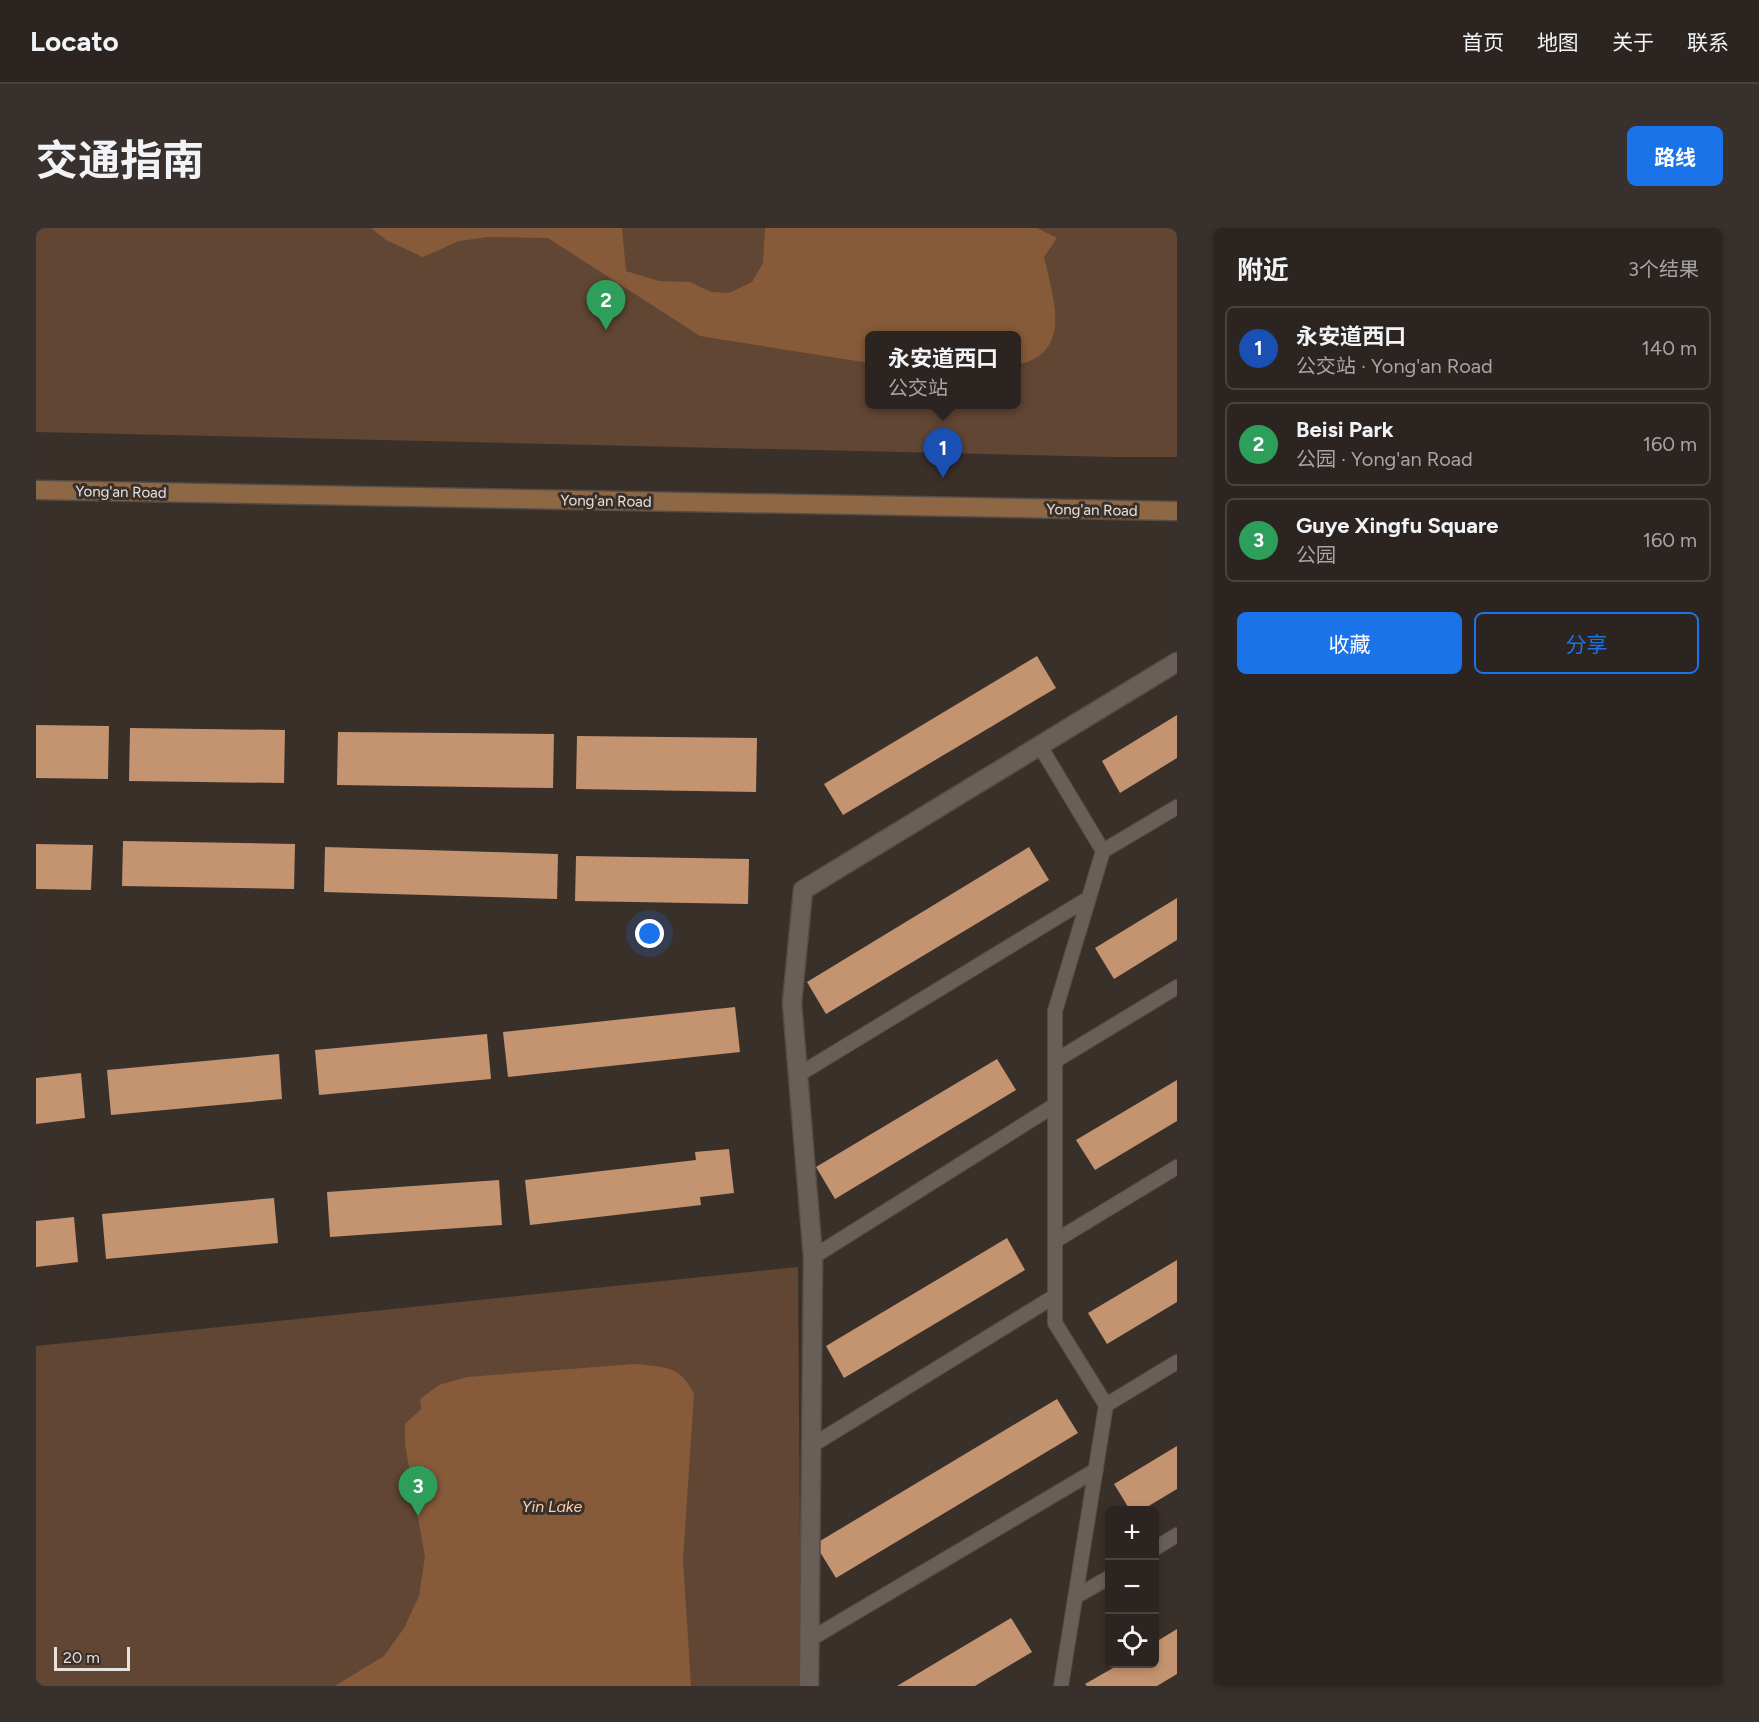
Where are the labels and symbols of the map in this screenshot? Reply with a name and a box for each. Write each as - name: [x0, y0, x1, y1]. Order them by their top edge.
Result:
- pin: 2: [586, 280, 626, 330]
- pin: 1: [924, 428, 962, 478]
- street label: Yong'an Road: [75, 482, 167, 502]
- street label: Yong'an Road: [560, 491, 652, 511]
- street label: Yong'an Road: [1046, 500, 1138, 520]
- your location: [635, 919, 664, 948]
- pin: 3: [398, 1466, 437, 1516]
- water label: Yin Lake: [522, 1497, 582, 1516]
- scale bar: [54, 1644, 130, 1672]

